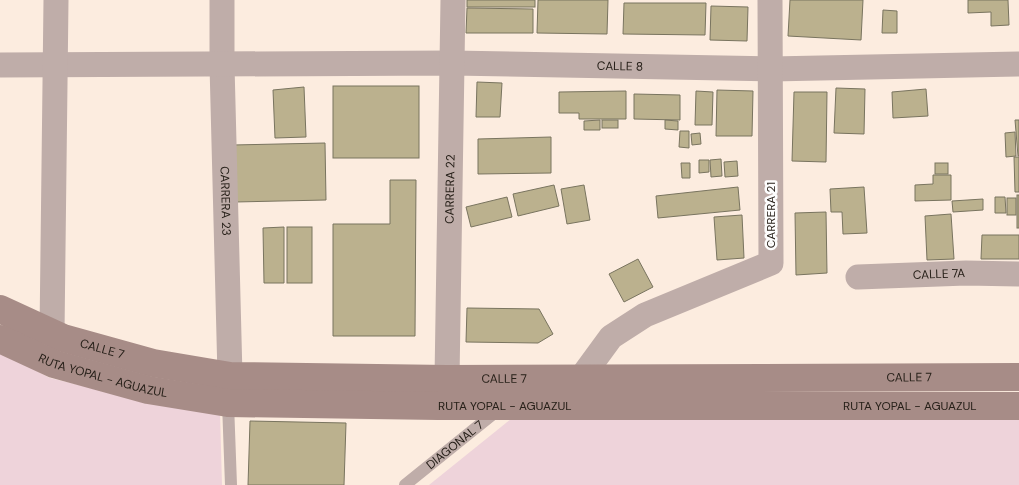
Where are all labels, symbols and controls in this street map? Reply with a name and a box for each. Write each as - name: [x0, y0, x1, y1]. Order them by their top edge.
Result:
- street label: CALLE 8: [597, 58, 643, 75]
- street label: CARRERA 22: [441, 154, 459, 224]
- street label: CARRERA 23: [217, 166, 234, 236]
- street label: CARRERA 21: [763, 182, 779, 248]
- street label: CALLE 7A: [912, 265, 965, 283]
- street label: CALLE 7: [78, 335, 126, 363]
- street label: RUTA YOPAL - AGUAZUL: [36, 350, 169, 401]
- street label: CALLE 7: [886, 369, 932, 385]
- street label: CALLE 7: [481, 371, 527, 387]
- street label: RUTA YOPAL - AGUAZUL: [438, 398, 572, 414]
- street label: RUTA YOPAL - AGUAZUL: [843, 398, 977, 414]
- street label: DIAGONAL 7: [423, 417, 487, 473]

